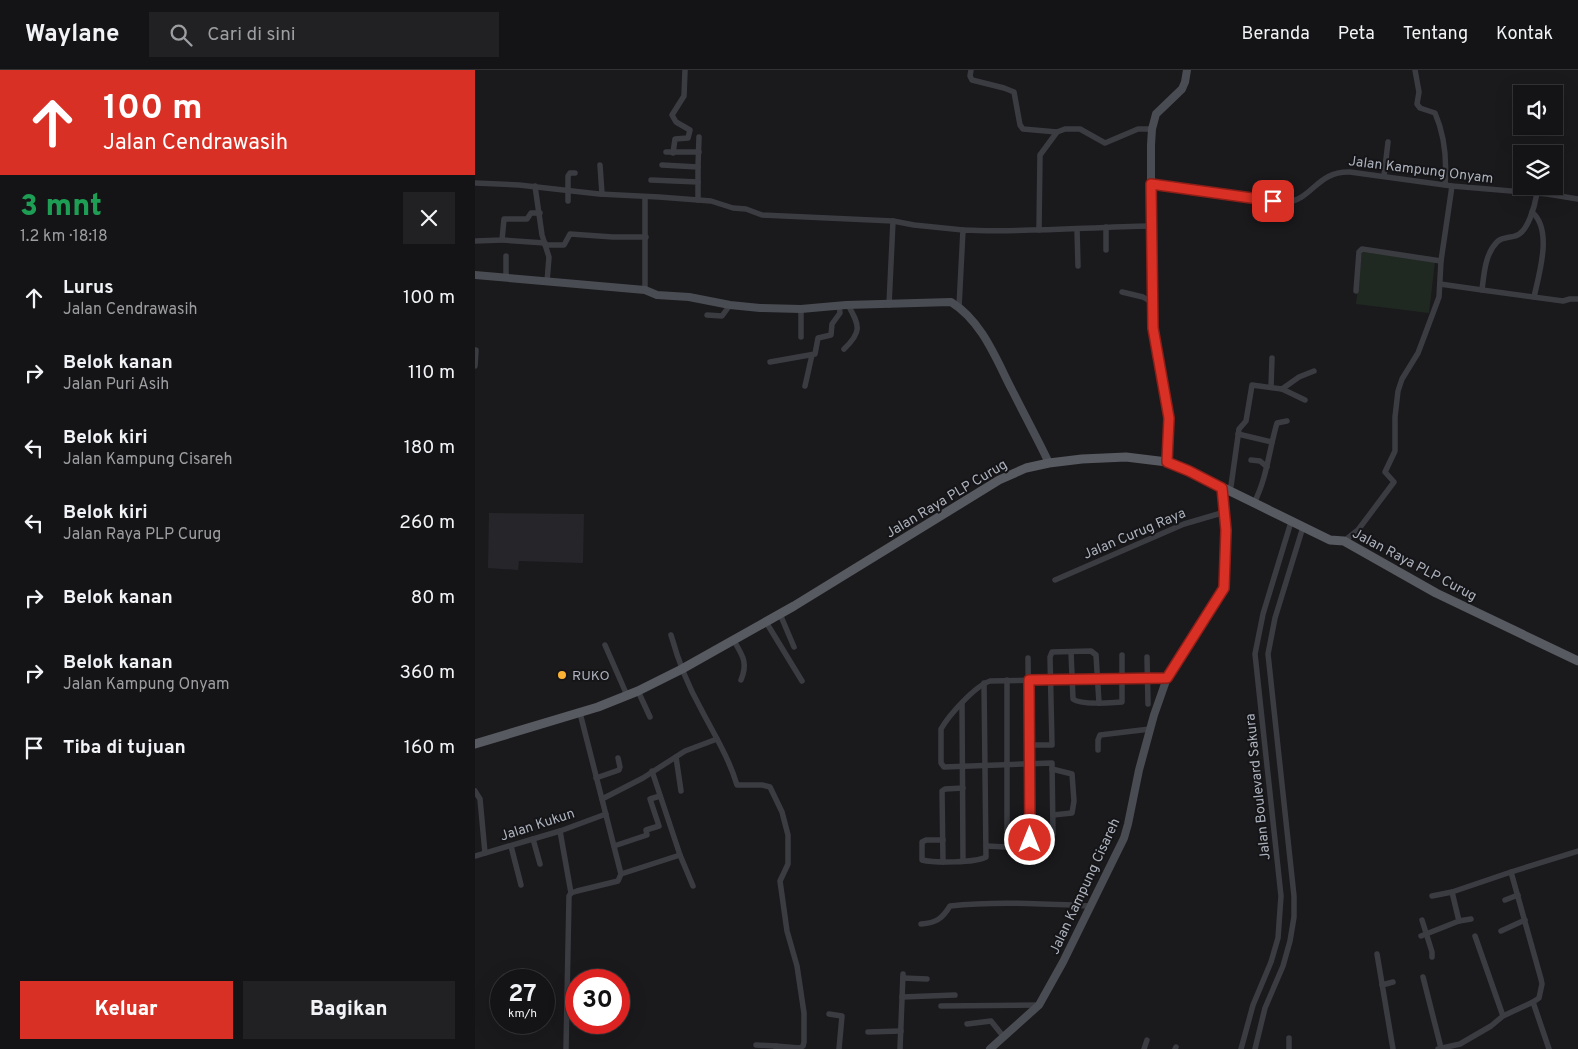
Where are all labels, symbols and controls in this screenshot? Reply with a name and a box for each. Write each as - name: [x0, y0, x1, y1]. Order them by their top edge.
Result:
- search box: [149, 12, 499, 57]
- text: Waylane: [25, 20, 119, 50]
- icon: search: [167, 21, 195, 49]
- text: Cari di sini: [207, 23, 296, 47]
- text: Beranda: [1241, 23, 1310, 46]
- text: Peta: [1338, 23, 1375, 46]
- text: Tentang: [1403, 23, 1468, 46]
- text: Kontak: [1496, 23, 1553, 46]
- map controls: [1513, 85, 1563, 195]
- button: sound: [1513, 85, 1563, 135]
- text: 100 m: [103, 87, 203, 131]
- icon: ahead: [20, 90, 85, 155]
- text: Jalan Cendrawasih: [103, 130, 288, 157]
- button: layers: [1513, 145, 1563, 195]
- street label: Jalan Kampung Onyam: [1347, 153, 1494, 188]
- pin: [1252, 180, 1294, 222]
- icon: arrive: [1259, 187, 1287, 215]
- text: 3 mnt: [20, 189, 102, 226]
- button: close: [403, 192, 455, 244]
- text: 1.2 km · 18:18: [20, 227, 108, 247]
- text: Lurus: [63, 276, 114, 300]
- icon: ahead: [20, 284, 48, 312]
- text: 100 m: [403, 286, 455, 310]
- text: Jalan Cendrawasih: [63, 300, 198, 320]
- text: Belok kanan: [63, 351, 173, 375]
- icon: right: [20, 359, 48, 387]
- text: 110 m: [408, 361, 455, 385]
- text: Jalan Puri Asih: [63, 375, 169, 395]
- text: Belok kiri: [63, 426, 148, 450]
- icon: left: [20, 434, 48, 462]
- text: 180 m: [404, 436, 455, 460]
- text: Jalan Kampung Cisareh: [63, 450, 232, 470]
- street label: Jalan Raya PLP Curug: [883, 456, 1011, 542]
- text: Belok kiri: [63, 501, 148, 525]
- street label: Jalan Curug Raya: [1081, 505, 1188, 564]
- icon: left: [20, 509, 48, 537]
- text: 260 m: [399, 511, 455, 535]
- text: Jalan Raya PLP Curug: [63, 525, 221, 545]
- street label: Jalan Raya PLP Curug: [1349, 525, 1479, 605]
- icon: right: [20, 584, 48, 612]
- text: Belok kanan: [63, 586, 173, 610]
- text: 80 m: [411, 586, 455, 610]
- text: Belok kanan: [63, 651, 173, 675]
- icon: right: [20, 659, 48, 687]
- text: 360 m: [399, 661, 455, 685]
- place label: RUKO: [572, 668, 610, 685]
- marker: RUKO: [556, 669, 568, 681]
- text: Jalan Kampung Onyam: [63, 675, 230, 695]
- street label: Jalan Boulevard Sakura: [1242, 713, 1275, 861]
- icon: arrive: [20, 734, 48, 762]
- text: Tiba di tujuan: [63, 736, 186, 760]
- text: 160 m: [404, 736, 455, 760]
- street label: Jalan Kukun: [498, 805, 577, 845]
- position arrow: [1003, 813, 1055, 865]
- street label: Jalan Kampung Cisareh: [1046, 816, 1124, 957]
- speed limit sign: 30: [565, 969, 630, 1034]
- text: 27: [508, 979, 537, 1011]
- button: Keluar: [20, 981, 233, 1039]
- button: Bagikan: [243, 981, 455, 1039]
- text: km/h: [508, 1006, 537, 1022]

